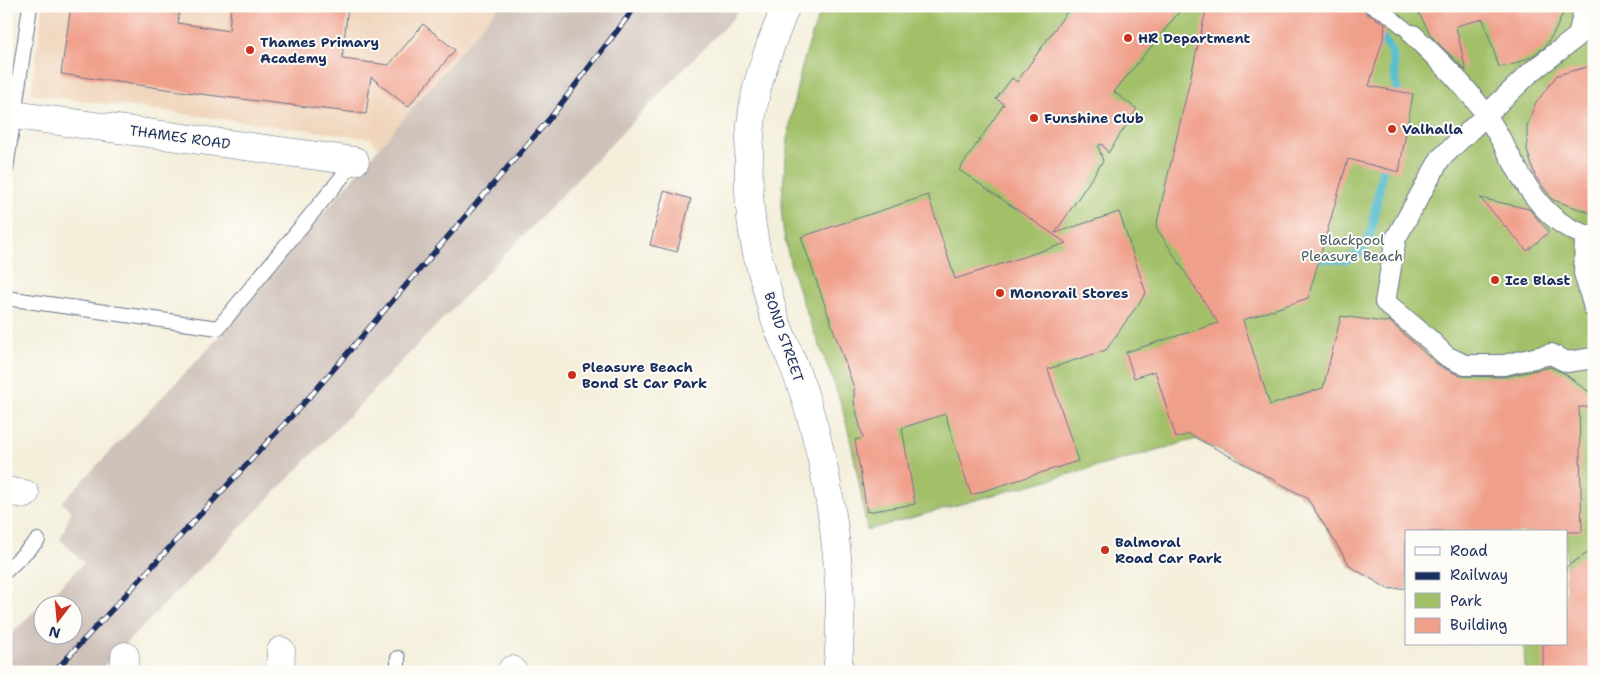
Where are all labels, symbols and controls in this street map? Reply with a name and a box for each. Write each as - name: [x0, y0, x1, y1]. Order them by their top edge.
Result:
- place label: HR Department: [1138, 29, 1251, 47]
- marker: HR Department: [1122, 32, 1134, 44]
- place label: Thames Primary Academy: [260, 33, 379, 67]
- marker: Thames Primary Academy: [244, 44, 256, 56]
- place label: Funshine Club: [1044, 109, 1144, 127]
- marker: Funshine Club: [1028, 112, 1040, 124]
- place label: Valhalla: [1402, 120, 1463, 138]
- street label: THAMES ROAD: [128, 121, 232, 153]
- marker: Valhalla: [1386, 123, 1398, 135]
- park label: Blackpool Pleasure Beach: [1301, 231, 1403, 265]
- place label: Ice Blast: [1505, 271, 1571, 289]
- marker: Ice Blast: [1489, 274, 1501, 286]
- place label: Monorail Stores: [1010, 284, 1128, 302]
- marker: Monorail Stores: [994, 287, 1006, 299]
- street label: BOND STREET: [760, 289, 808, 385]
- place label: Pleasure Beach Bond St Car Park: [582, 358, 707, 392]
- marker: Pleasure Beach Bond St Car Park: [566, 369, 578, 381]
- legend: [1405, 530, 1568, 646]
- place label: Balmoral Road Car Park: [1115, 533, 1222, 567]
- text: Road: [1450, 541, 1488, 561]
- marker: Balmoral Road Car Park: [1099, 544, 1111, 556]
- text: Railway: [1450, 565, 1508, 585]
- text: Park: [1450, 591, 1482, 611]
- north arrow: [32, 596, 82, 646]
- text: Building: [1450, 615, 1507, 635]
- text: N: [47, 622, 62, 643]

